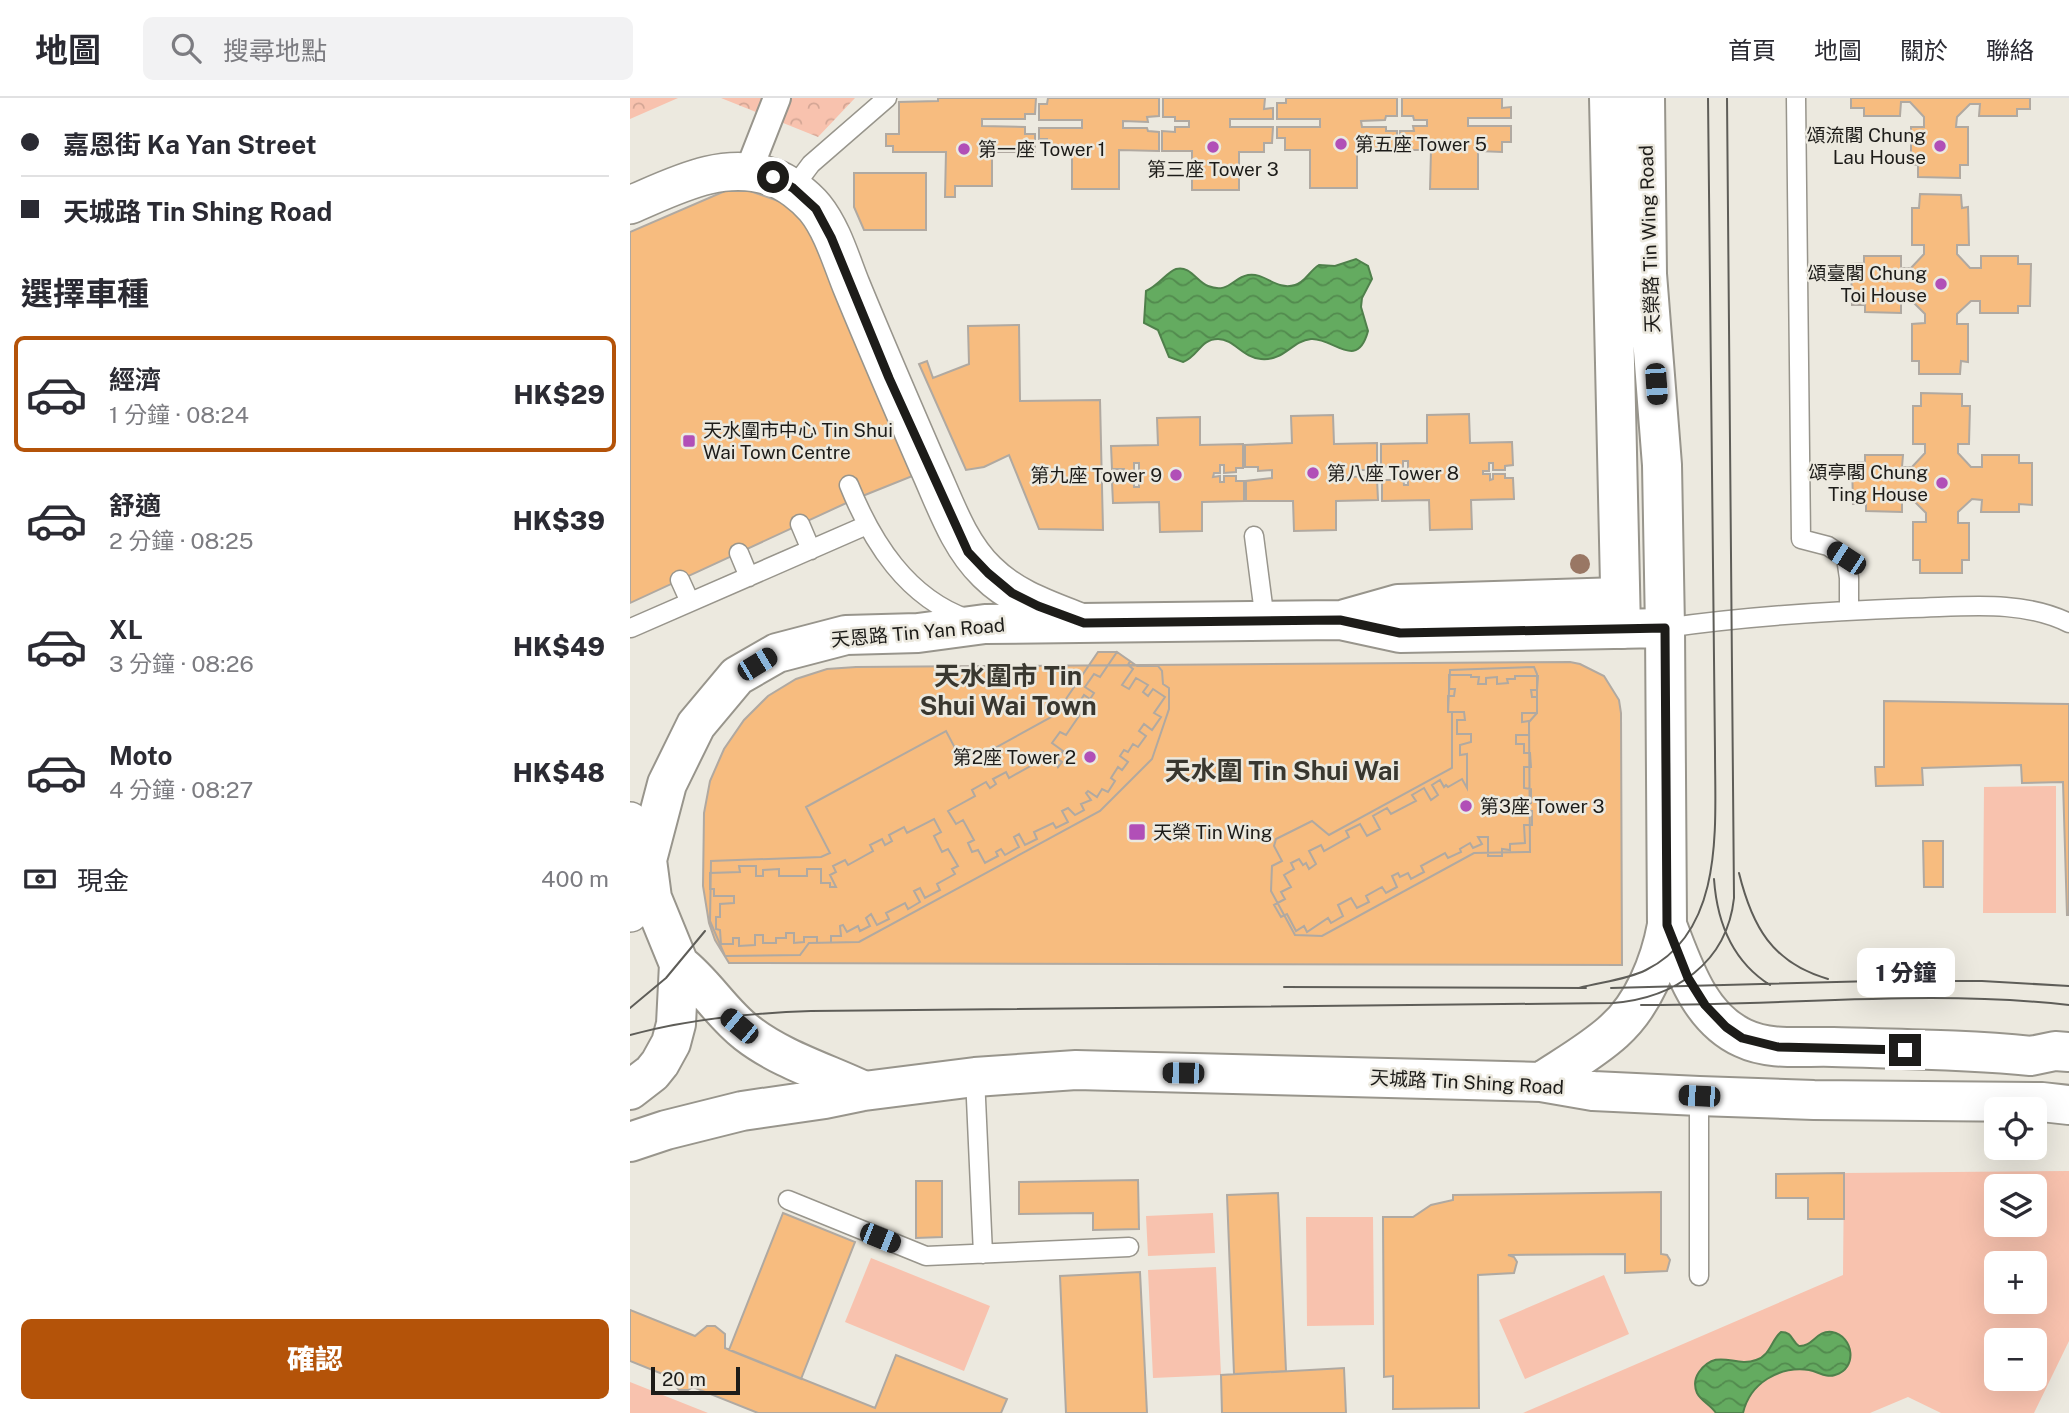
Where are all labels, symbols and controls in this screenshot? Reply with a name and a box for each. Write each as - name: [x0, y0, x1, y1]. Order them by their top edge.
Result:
- search box: [143, 17, 633, 80]
- icon: search: [167, 29, 205, 67]
- text: 地圖: [35, 31, 101, 69]
- text: 搜尋地點: [223, 35, 327, 66]
- text: 首頁: [1728, 36, 1776, 64]
- text: 地圖: [1814, 36, 1862, 64]
- text: 關於: [1900, 36, 1948, 64]
- text: 聯絡: [1986, 36, 2034, 64]
- place label: 頌流閣 Chung Lau House: [1806, 124, 1926, 168]
- text: 嘉恩街 Ka Yan Street: [63, 129, 317, 160]
- place label: 第五座 Tower 5: [1355, 133, 1487, 155]
- marker: 第五座 Tower 5: [1333, 136, 1349, 152]
- place label: 第一座 Tower 1: [978, 138, 1105, 160]
- marker: 頌流閣 Chung Lau House: [1932, 138, 1948, 154]
- marker: 第三座 Tower 3: [1205, 139, 1221, 155]
- marker: 第一座 Tower 1: [956, 141, 972, 157]
- street label: 天榮路 Tin Wing Road: [1635, 145, 1663, 333]
- place label: 第三座 Tower 3: [1147, 158, 1279, 180]
- route start: [757, 161, 789, 193]
- text: 天城路 Tin Shing Road: [63, 196, 332, 227]
- place label: 頌臺閣 Chung Toi House: [1807, 262, 1927, 306]
- text: 選擇車種: [21, 275, 149, 312]
- marker: 頌臺閣 Chung Toi House: [1933, 276, 1949, 292]
- car: [1645, 362, 1668, 406]
- icon: car: [25, 363, 88, 426]
- text: 經濟: [109, 364, 161, 395]
- text: HK$29: [513, 379, 605, 410]
- text: 1 分鐘 · 08:24: [109, 401, 249, 428]
- place label: 天水圍市中心 Tin Shui Wai Town Centre: [703, 419, 893, 463]
- marker: 天水圍市中心 Tin Shui Wai Town Centre: [681, 433, 697, 449]
- place label: 頌亭閣 Chung Ting House: [1808, 461, 1928, 505]
- place label: 第八座 Tower 8: [1327, 462, 1459, 484]
- place label: 第九座 Tower 9: [1031, 464, 1162, 486]
- marker: 第八座 Tower 8: [1305, 465, 1321, 481]
- marker: 第九座 Tower 9: [1168, 467, 1184, 483]
- marker: 頌亭閣 Chung Ting House: [1934, 475, 1950, 491]
- icon: car: [25, 489, 88, 552]
- text: 舒適: [109, 490, 161, 521]
- text: HK$39: [513, 505, 605, 536]
- text: 2 分鐘 · 08:25: [109, 527, 254, 554]
- car: [1823, 538, 1870, 578]
- street label: 天恩路 Tin Yan Road: [830, 613, 1006, 651]
- text: XL: [109, 614, 143, 645]
- icon: car: [25, 615, 88, 678]
- text: HK$49: [513, 631, 605, 662]
- car: [734, 644, 781, 684]
- text: 3 分鐘 · 08:26: [109, 650, 254, 677]
- district label: 天水圍市 Tin Shui Wai Town: [919, 660, 1097, 721]
- text: Moto: [109, 740, 172, 771]
- icon: car: [25, 741, 88, 804]
- place label: 第2座 Tower 2: [953, 746, 1076, 768]
- marker: 第2座 Tower 2: [1082, 749, 1098, 765]
- district label: 天水圍 Tin Shui Wai: [1164, 755, 1400, 786]
- text: HK$48: [513, 757, 605, 788]
- text: 4 分鐘 · 08:27: [109, 776, 253, 803]
- place label: 第3座 Tower 3: [1480, 795, 1605, 817]
- marker: 第3座 Tower 3: [1458, 798, 1474, 814]
- place label: 天榮 Tin Wing: [1153, 821, 1273, 843]
- marker: 天榮 Tin Wing: [1127, 822, 1147, 842]
- icon: cash: [21, 860, 59, 898]
- text: 現金: [77, 865, 129, 896]
- text: 400 m: [541, 865, 609, 892]
- callout: 1 分鐘: [1856, 948, 1954, 998]
- text: 1 分鐘: [1875, 959, 1937, 986]
- car: [717, 1004, 762, 1048]
- route end: [1889, 1034, 1921, 1066]
- car: [1162, 1062, 1205, 1084]
- street label: 天城路 Tin Shing Road: [1369, 1066, 1565, 1098]
- car: [1678, 1084, 1721, 1108]
- map controls: [1984, 1097, 2047, 1391]
- button: locate: [1984, 1097, 2047, 1160]
- button: layers: [1984, 1174, 2047, 1237]
- car: [857, 1220, 904, 1256]
- button: +: [1984, 1251, 2047, 1314]
- button: 確認: [21, 1319, 609, 1399]
- button: −: [1984, 1328, 2047, 1391]
- scale bar: [651, 1364, 740, 1396]
- text: 20 m: [662, 1368, 706, 1390]

